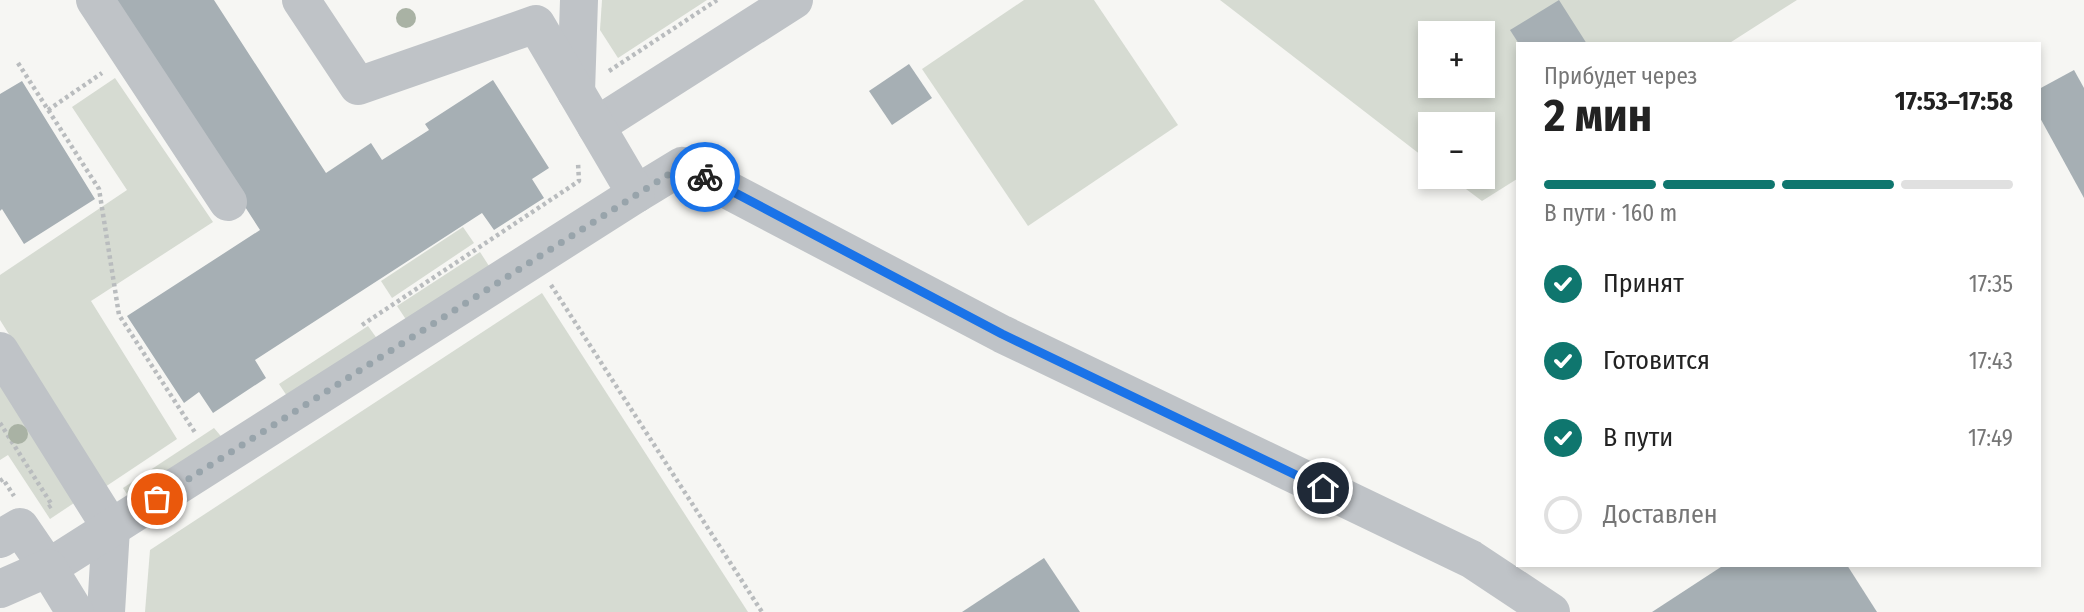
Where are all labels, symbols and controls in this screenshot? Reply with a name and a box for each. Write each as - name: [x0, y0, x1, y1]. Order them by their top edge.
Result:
- map controls: [1418, 21, 1495, 189]
- button: +: [1418, 21, 1495, 98]
- text: Прибудет через: [1544, 62, 1697, 90]
- text: 17:53–17:58: [1895, 86, 2013, 117]
- text: 2 мин: [1544, 88, 1652, 143]
- button: −: [1418, 112, 1495, 189]
- courier: [670, 142, 740, 212]
- icon: bike: [686, 158, 724, 196]
- text: В пути · 160 m: [1544, 199, 1677, 227]
- icon: check: [1544, 265, 1582, 303]
- text: Принят: [1603, 268, 1684, 299]
- text: 17:35: [1969, 270, 2013, 298]
- icon: check: [1544, 342, 1582, 380]
- text: Готовится: [1603, 345, 1710, 376]
- text: 17:43: [1969, 347, 2013, 375]
- icon: check: [1544, 419, 1582, 457]
- text: В пути: [1603, 422, 1673, 453]
- text: 17:49: [1968, 424, 2013, 452]
- pin: [1293, 458, 1353, 518]
- pin: [127, 469, 187, 529]
- icon: home: [1304, 469, 1342, 507]
- icon: bag: [138, 480, 176, 518]
- text: Доставлен: [1603, 499, 1718, 530]

